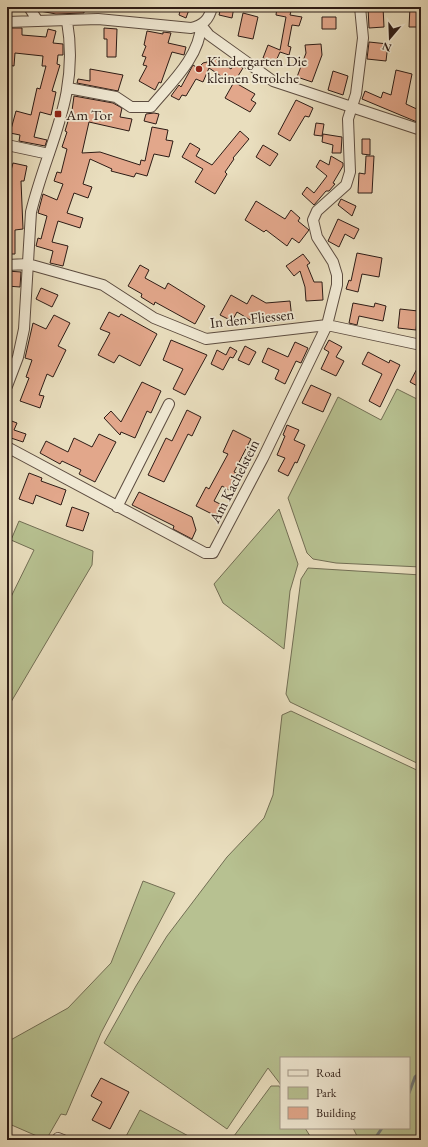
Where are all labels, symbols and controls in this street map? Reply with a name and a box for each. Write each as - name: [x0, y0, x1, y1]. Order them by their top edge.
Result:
- north arrow: [370, 18, 410, 58]
- text: N: [380, 39, 393, 56]
- place label: Kindergarten Die kleinen Strolche: [207, 51, 307, 87]
- marker: Kindergarten Die kleinen Strolche: [194, 64, 204, 74]
- place label: Am Tor: [65, 105, 112, 124]
- marker: Am Tor: [53, 109, 63, 119]
- street label: In den Fliessen: [209, 304, 295, 332]
- street label: Am Kachelstein: [204, 436, 263, 527]
- legend: [280, 1057, 410, 1129]
- text: Road: [316, 1065, 342, 1081]
- text: Park: [316, 1085, 337, 1101]
- text: Building: [316, 1105, 357, 1121]

